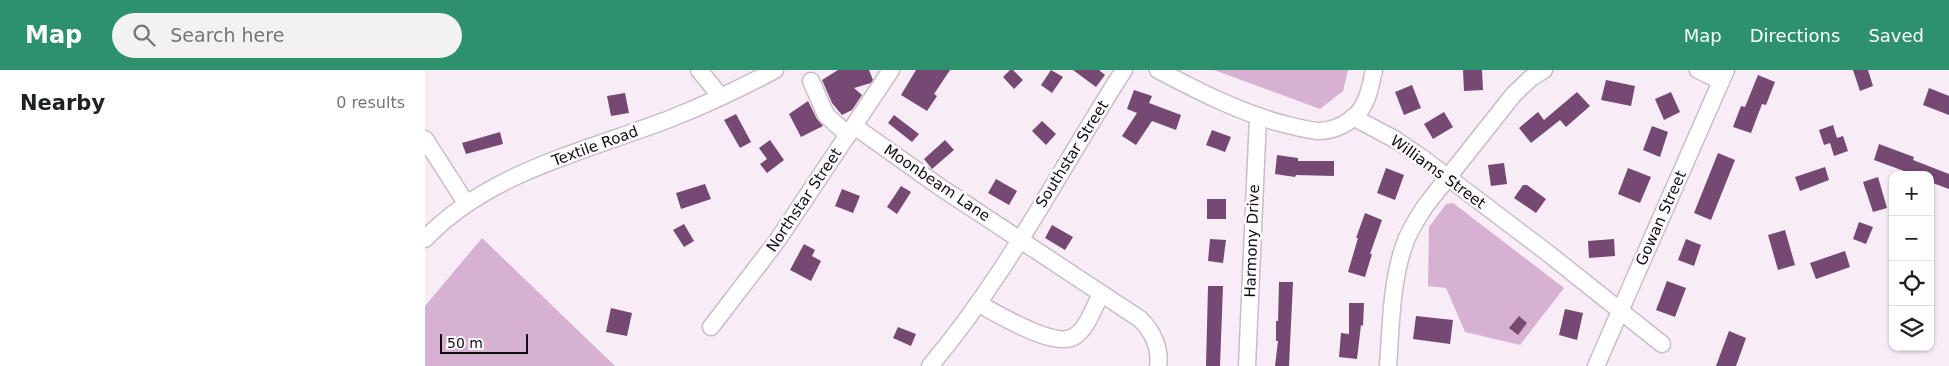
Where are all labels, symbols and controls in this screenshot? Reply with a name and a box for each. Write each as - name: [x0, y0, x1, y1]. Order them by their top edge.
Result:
- search box: [112, 13, 462, 58]
- text: Map: [25, 21, 82, 49]
- icon: search: [130, 21, 158, 49]
- text: Search here: [170, 24, 284, 46]
- text: Map: [1684, 25, 1722, 46]
- text: Directions: [1750, 25, 1840, 46]
- text: Saved: [1868, 25, 1924, 46]
- text: Nearby: [20, 91, 105, 115]
- text: 0 results: [336, 93, 405, 112]
- street label: Southstar Street: [1032, 97, 1112, 211]
- street label: Textile Road: [549, 122, 641, 170]
- street label: Williams Street: [1387, 131, 1489, 213]
- street label: Moonbeam Lane: [880, 141, 994, 225]
- street label: Northstar Street: [763, 145, 845, 255]
- street label: Gowan Street: [1632, 168, 1690, 268]
- map controls: [1889, 171, 1934, 351]
- button: +: [1889, 171, 1934, 216]
- street label: Harmony Drive: [1241, 184, 1263, 298]
- button: −: [1889, 216, 1934, 261]
- button: locate: [1889, 261, 1934, 306]
- button: layers: [1889, 306, 1934, 351]
- scale bar: [440, 331, 527, 354]
- text: 50 m: [447, 335, 483, 351]

